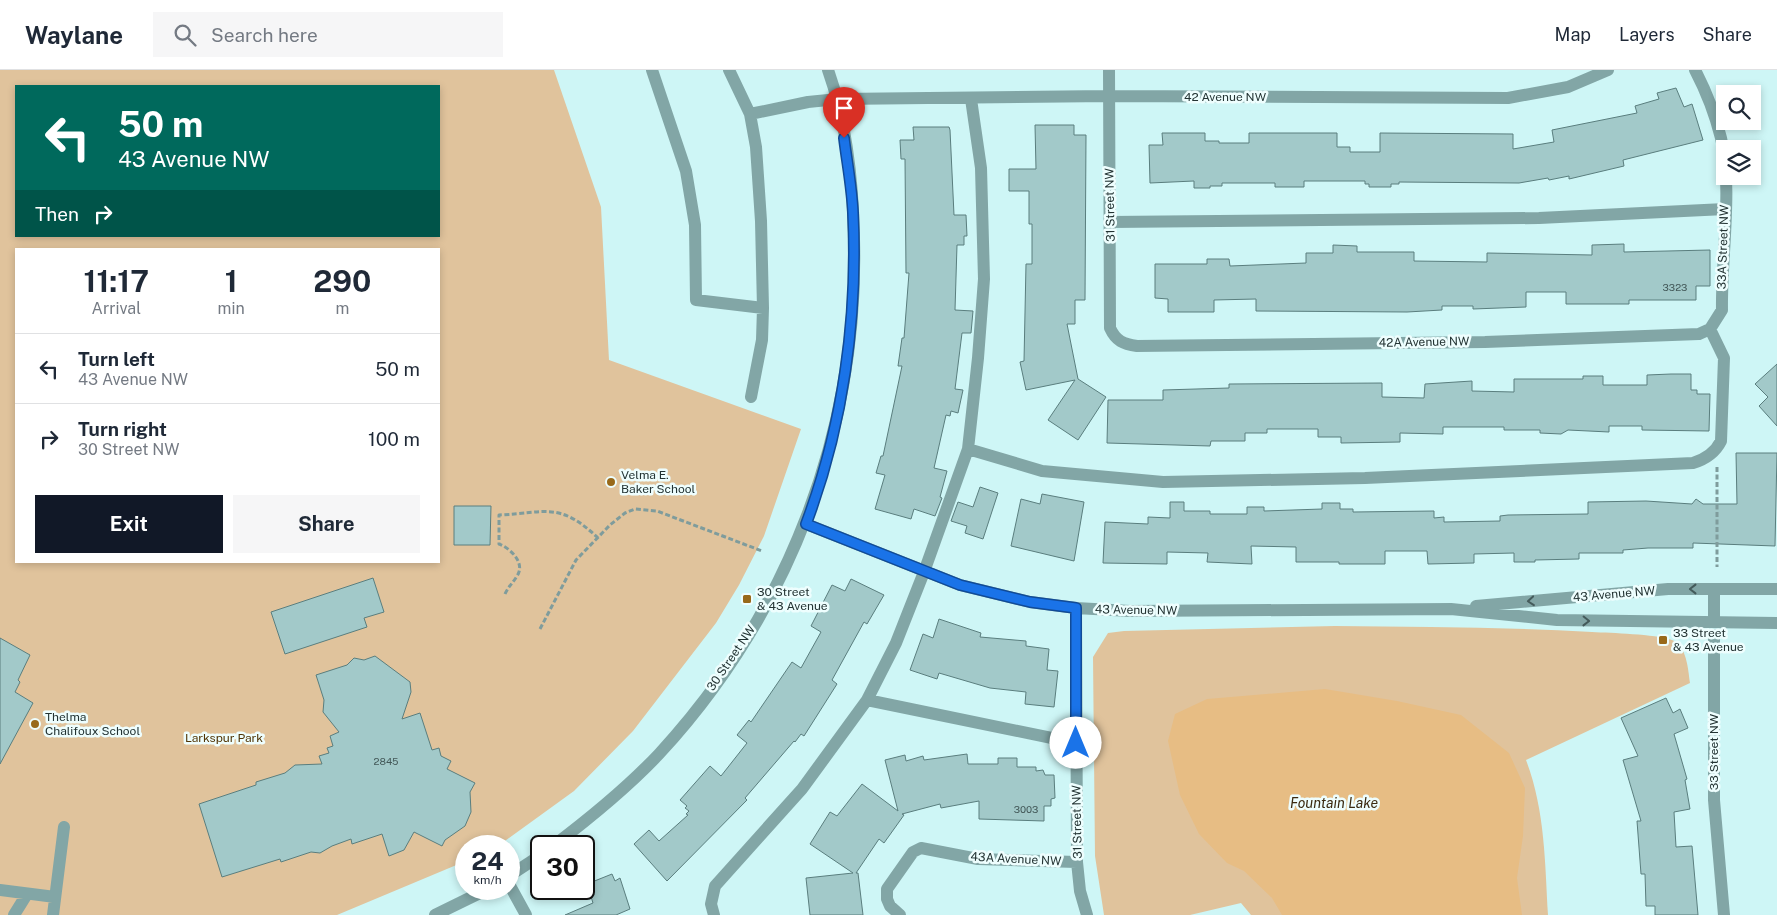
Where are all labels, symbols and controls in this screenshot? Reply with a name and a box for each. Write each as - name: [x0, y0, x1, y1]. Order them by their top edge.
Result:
- search box: [153, 12, 503, 57]
- text: Waylane: [25, 21, 123, 49]
- icon: search: [171, 21, 199, 49]
- text: Search here: [211, 24, 318, 46]
- text: Map: [1555, 24, 1591, 45]
- text: Layers: [1619, 24, 1675, 45]
- text: Share: [1703, 24, 1752, 45]
- map controls: [1716, 85, 1761, 185]
- button: search: [1716, 85, 1761, 130]
- pin: [823, 87, 865, 138]
- street label: 42 Avenue NW: [1184, 90, 1267, 104]
- icon: arrive: [830, 94, 858, 122]
- text: 50 m: [118, 104, 203, 145]
- icon: left: [35, 105, 100, 170]
- button: layers: [1716, 140, 1761, 185]
- text: 43 Avenue NW: [118, 146, 269, 172]
- street label: 31 Street NW: [1102, 167, 1118, 242]
- icon: right: [89, 200, 117, 228]
- text: Then: [35, 203, 79, 225]
- street label: 33A Street NW: [1715, 204, 1731, 290]
- text: 11:17: [84, 263, 149, 299]
- text: 1: [225, 263, 238, 299]
- text: 290: [313, 263, 371, 299]
- house number: 3323: [1663, 281, 1687, 293]
- text: Arrival: [92, 299, 141, 318]
- text: min: [218, 299, 245, 318]
- text: m: [335, 299, 349, 318]
- street label: 42A Avenue NW: [1379, 334, 1470, 350]
- text: Turn left: [78, 348, 155, 370]
- icon: left: [35, 355, 63, 383]
- text: 50 m: [375, 358, 420, 380]
- text: 43 Avenue NW: [78, 370, 188, 389]
- text: Turn right: [78, 418, 167, 440]
- icon: right: [35, 425, 63, 453]
- text: 100 m: [368, 428, 420, 450]
- text: 30 Street NW: [78, 440, 180, 459]
- place label: Velma E. Baker School: [621, 468, 696, 496]
- marker: Velma E. Baker School: [605, 476, 617, 488]
- button: Exit: [35, 495, 223, 553]
- button: Share: [233, 495, 420, 553]
- street label: 43 Avenue NW: [1572, 583, 1656, 605]
- one-way arrow: [1689, 584, 1697, 594]
- place label: 30 Street & 43 Avenue: [757, 585, 828, 613]
- marker: 30 Street & 43 Avenue: [741, 593, 753, 605]
- one-way arrow: [1527, 595, 1535, 606]
- street label: 43 Avenue NW: [1095, 602, 1178, 618]
- one-way arrow: [1583, 615, 1591, 626]
- street label: 30 Street NW: [704, 622, 758, 694]
- place label: 33 Street & 43 Avenue: [1673, 626, 1744, 654]
- marker: 33 Street & 43 Avenue: [1657, 634, 1669, 646]
- place label: Thelma Chalifoux School: [45, 710, 140, 738]
- street label: 33 Street NW: [1707, 713, 1721, 790]
- position arrow: [1049, 716, 1101, 768]
- marker: Thelma Chalifoux School: [29, 718, 41, 730]
- park label: Larkspur Park: [185, 731, 263, 745]
- house number: 2845: [373, 755, 399, 767]
- street label: 31 Street NW: [1069, 784, 1085, 859]
- water label: Fountain Lake: [1290, 795, 1378, 811]
- house number: 3003: [1014, 803, 1038, 815]
- speed limit sign: 30: [530, 835, 595, 900]
- text: 24: [471, 846, 504, 876]
- street label: 43A Avenue NW: [970, 850, 1062, 868]
- text: km/h: [473, 873, 502, 887]

